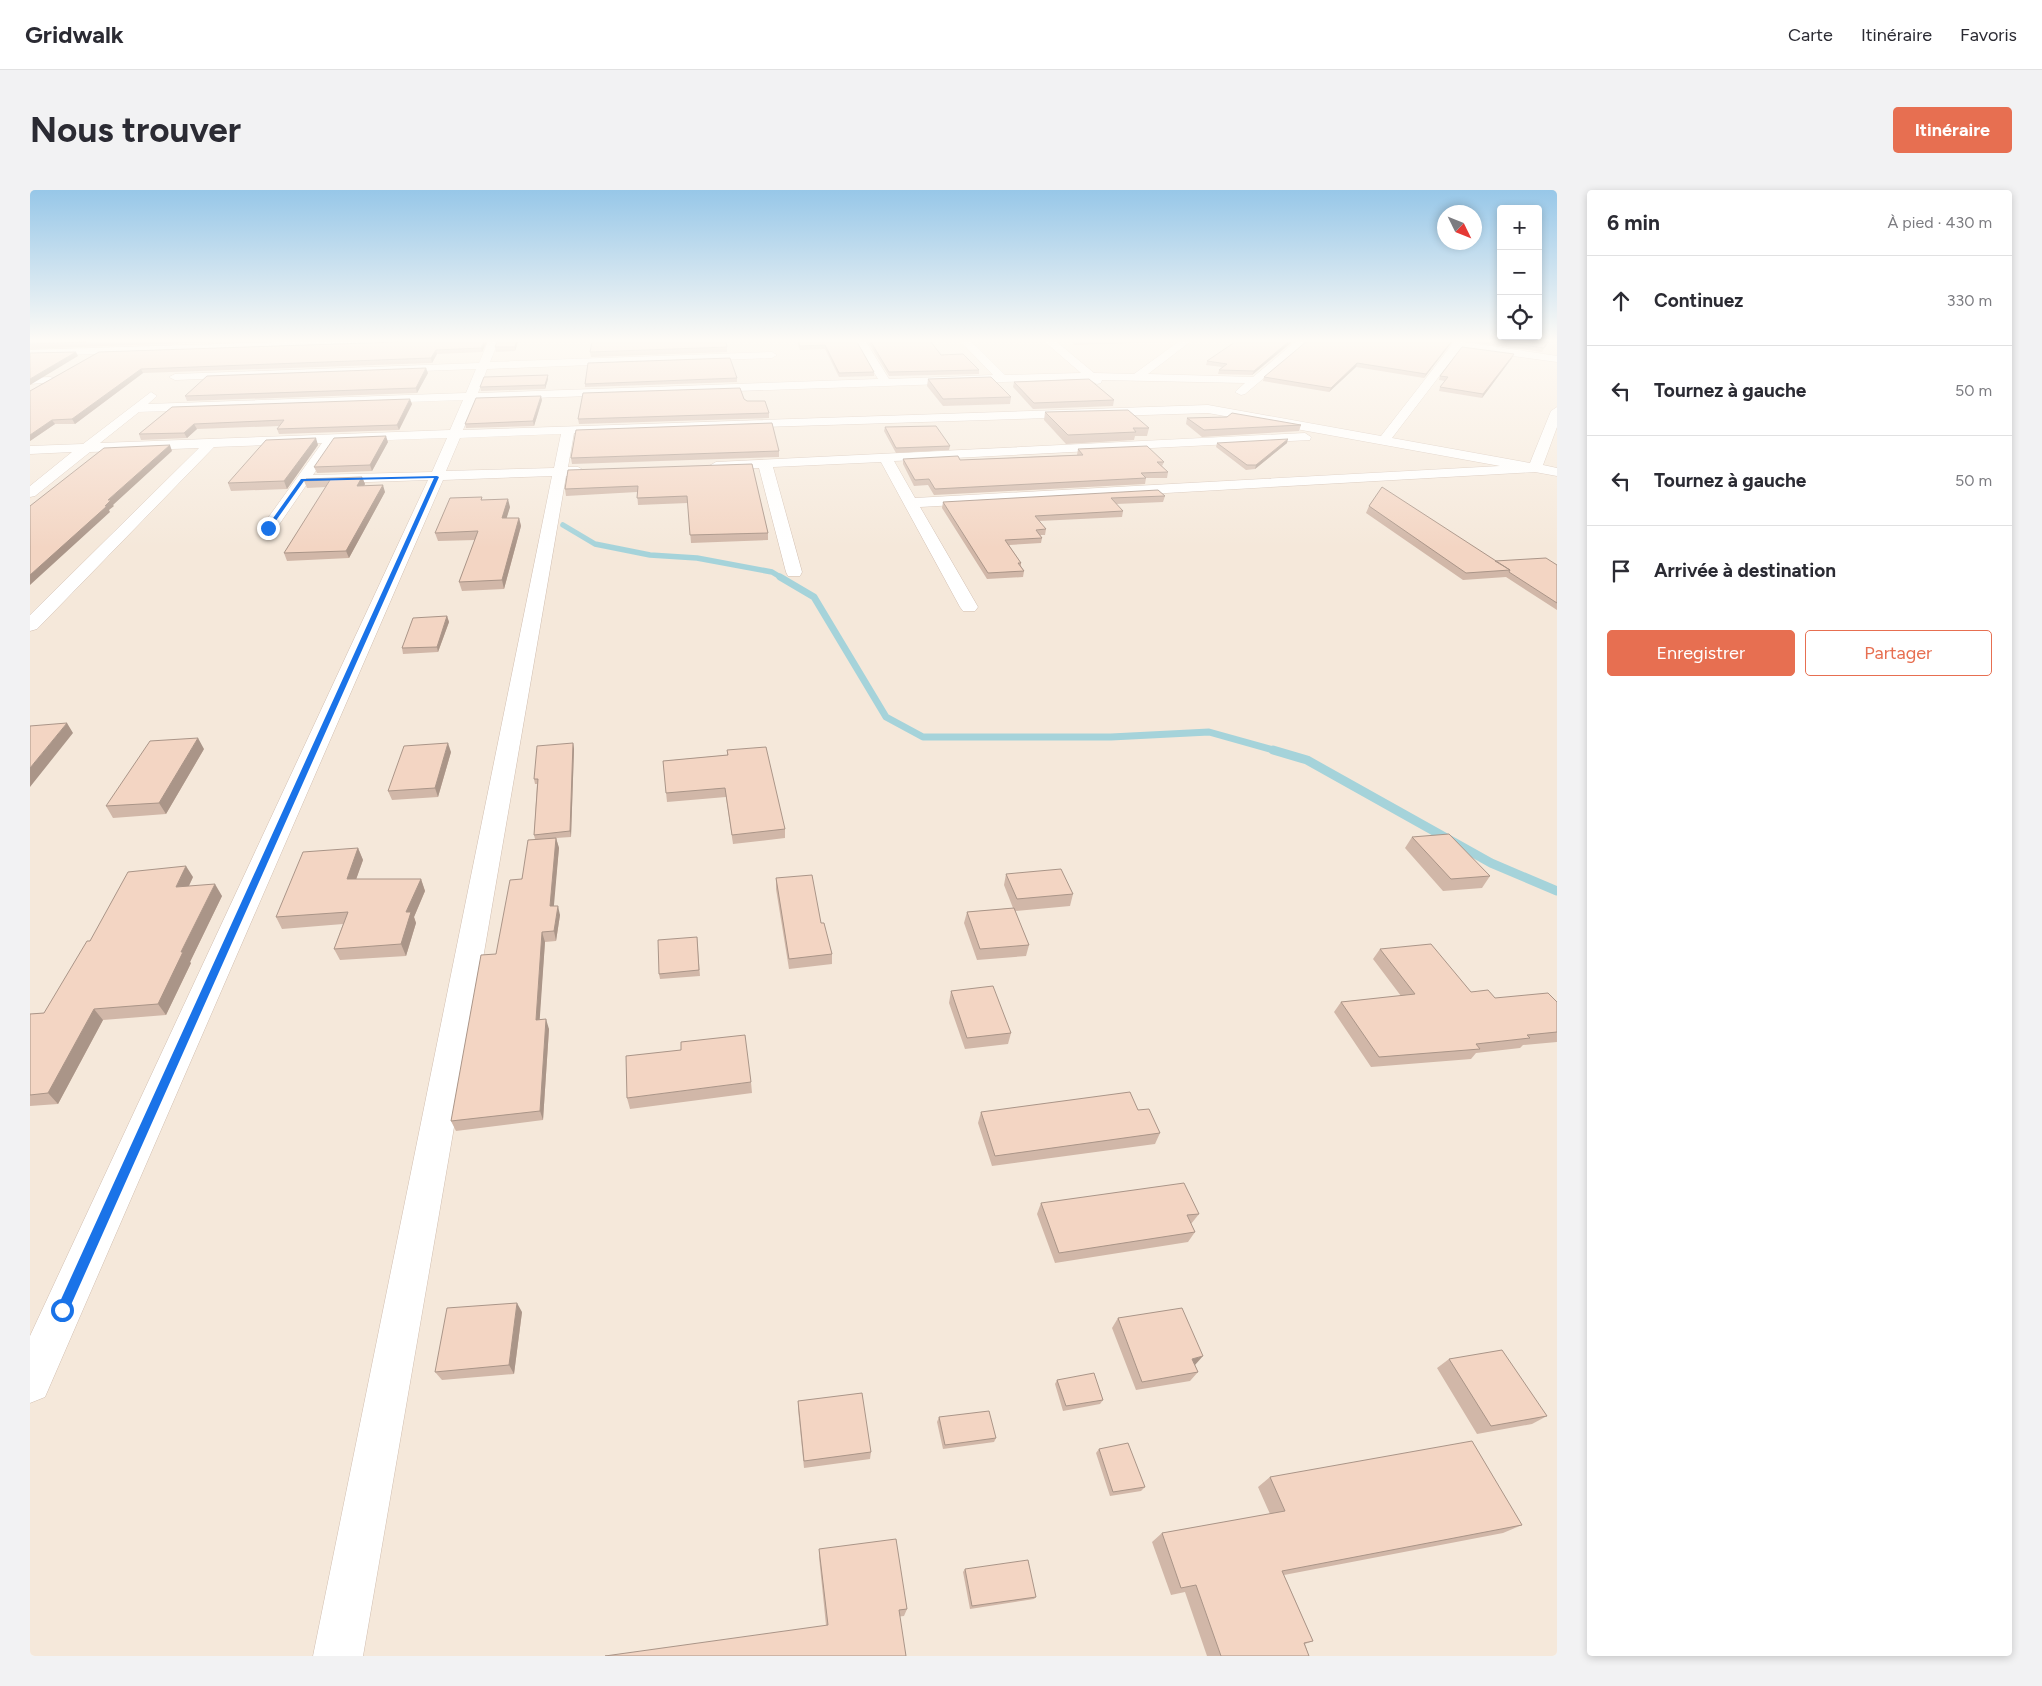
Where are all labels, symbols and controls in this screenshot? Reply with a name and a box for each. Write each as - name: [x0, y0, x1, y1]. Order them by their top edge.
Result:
- text: Gridwalk: [25, 20, 124, 49]
- text: Carte: [1788, 24, 1833, 46]
- text: Itinéraire: [1861, 24, 1932, 46]
- text: Favoris: [1960, 24, 2017, 46]
- button: Itinéraire: [1893, 107, 2012, 153]
- text: Nous trouver: [30, 109, 241, 151]
- north arrow: [1437, 205, 1482, 250]
- map controls: [1497, 205, 1542, 340]
- button: +: [1497, 205, 1542, 250]
- text: 6 min: [1607, 210, 1660, 235]
- text: À pied · 430 m: [1888, 213, 1992, 232]
- button: −: [1497, 250, 1542, 295]
- icon: ahead: [1607, 287, 1635, 315]
- text: Continuez: [1654, 289, 1743, 312]
- text: 330 m: [1947, 291, 1992, 310]
- button: locate: [1497, 295, 1542, 340]
- icon: left: [1607, 377, 1635, 405]
- text: Tournez à gauche: [1654, 379, 1806, 402]
- text: 50 m: [1955, 381, 1992, 400]
- icon: left: [1607, 467, 1635, 495]
- text: Tournez à gauche: [1654, 469, 1806, 492]
- text: 50 m: [1955, 471, 1992, 490]
- route end: [257, 517, 280, 540]
- icon: arrive: [1607, 557, 1635, 585]
- text: Arrivée à destination: [1654, 559, 1836, 582]
- button: Enregistrer: [1607, 630, 1795, 676]
- button: Partager: [1805, 630, 1992, 676]
- route start: [51, 1299, 74, 1322]

